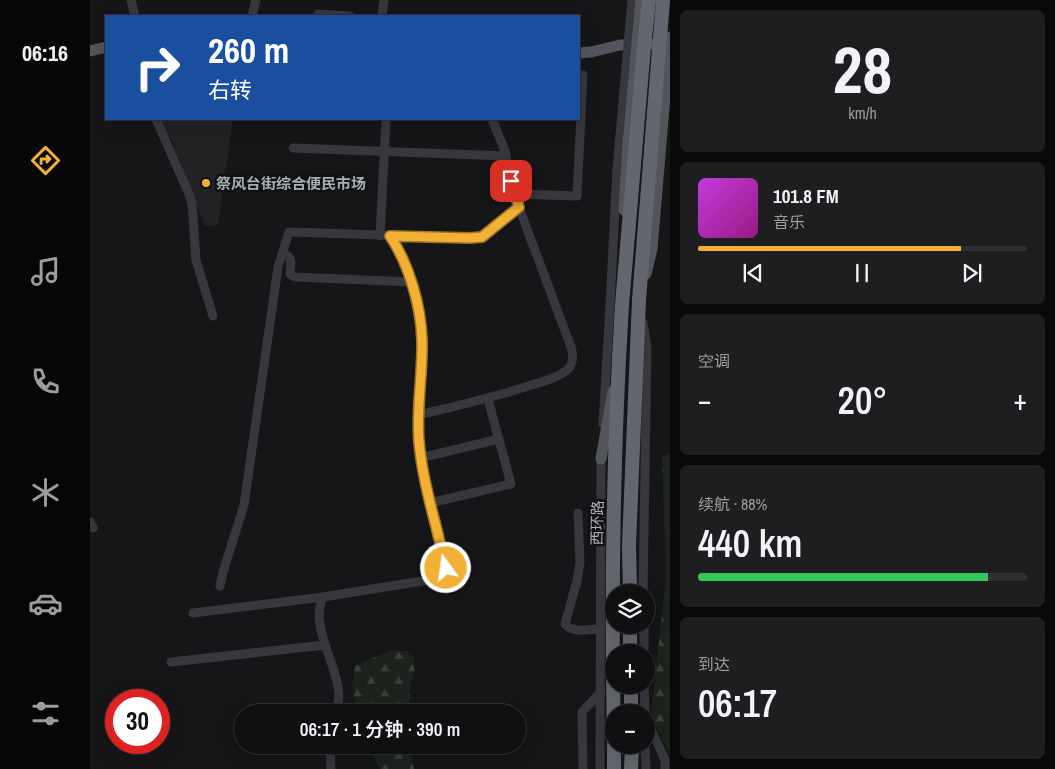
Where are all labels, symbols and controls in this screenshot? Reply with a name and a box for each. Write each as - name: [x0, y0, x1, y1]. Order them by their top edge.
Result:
- text: 28: [833, 26, 892, 113]
- text: 260 m: [208, 27, 289, 74]
- icon: right: [125, 35, 190, 100]
- text: 06:16: [22, 38, 68, 68]
- text: 右转: [208, 75, 252, 105]
- text: km/h: [848, 102, 877, 124]
- icon: directions: [28, 143, 63, 178]
- pin: [490, 160, 532, 202]
- icon: arrive: [497, 167, 525, 195]
- place label: 祭风台街综合便民市场: [216, 173, 366, 194]
- marker: 祭风台街综合便民市场: [200, 177, 212, 189]
- text: 101.8 FM: [773, 183, 839, 209]
- text: 音乐: [773, 211, 805, 233]
- icon: music: [28, 254, 63, 289]
- icon: previous: [739, 259, 767, 287]
- icon: pause: [848, 259, 876, 287]
- icon: next: [958, 259, 986, 287]
- text: 空调: [698, 350, 730, 372]
- icon: phone: [28, 364, 63, 399]
- text: 20°: [838, 375, 887, 426]
- text: −: [698, 381, 711, 419]
- text: +: [1014, 381, 1027, 419]
- icon: climate: [28, 475, 63, 510]
- text: 续航 · 88%: [698, 493, 767, 515]
- street label: 西环路: [586, 500, 608, 546]
- text: 440 km: [698, 518, 802, 569]
- position arrow: [419, 541, 471, 593]
- map controls: [605, 584, 655, 754]
- button: layers: [605, 584, 655, 634]
- icon: car: [28, 586, 63, 621]
- button: +: [605, 644, 655, 694]
- text: 到达: [698, 653, 730, 675]
- text: 06:17: [698, 678, 777, 729]
- speed limit sign: 30: [105, 689, 170, 754]
- icon: filters: [28, 696, 63, 731]
- button: −: [605, 704, 655, 754]
- text: 06:17 · 1 分钟 · 390 m: [300, 716, 460, 742]

